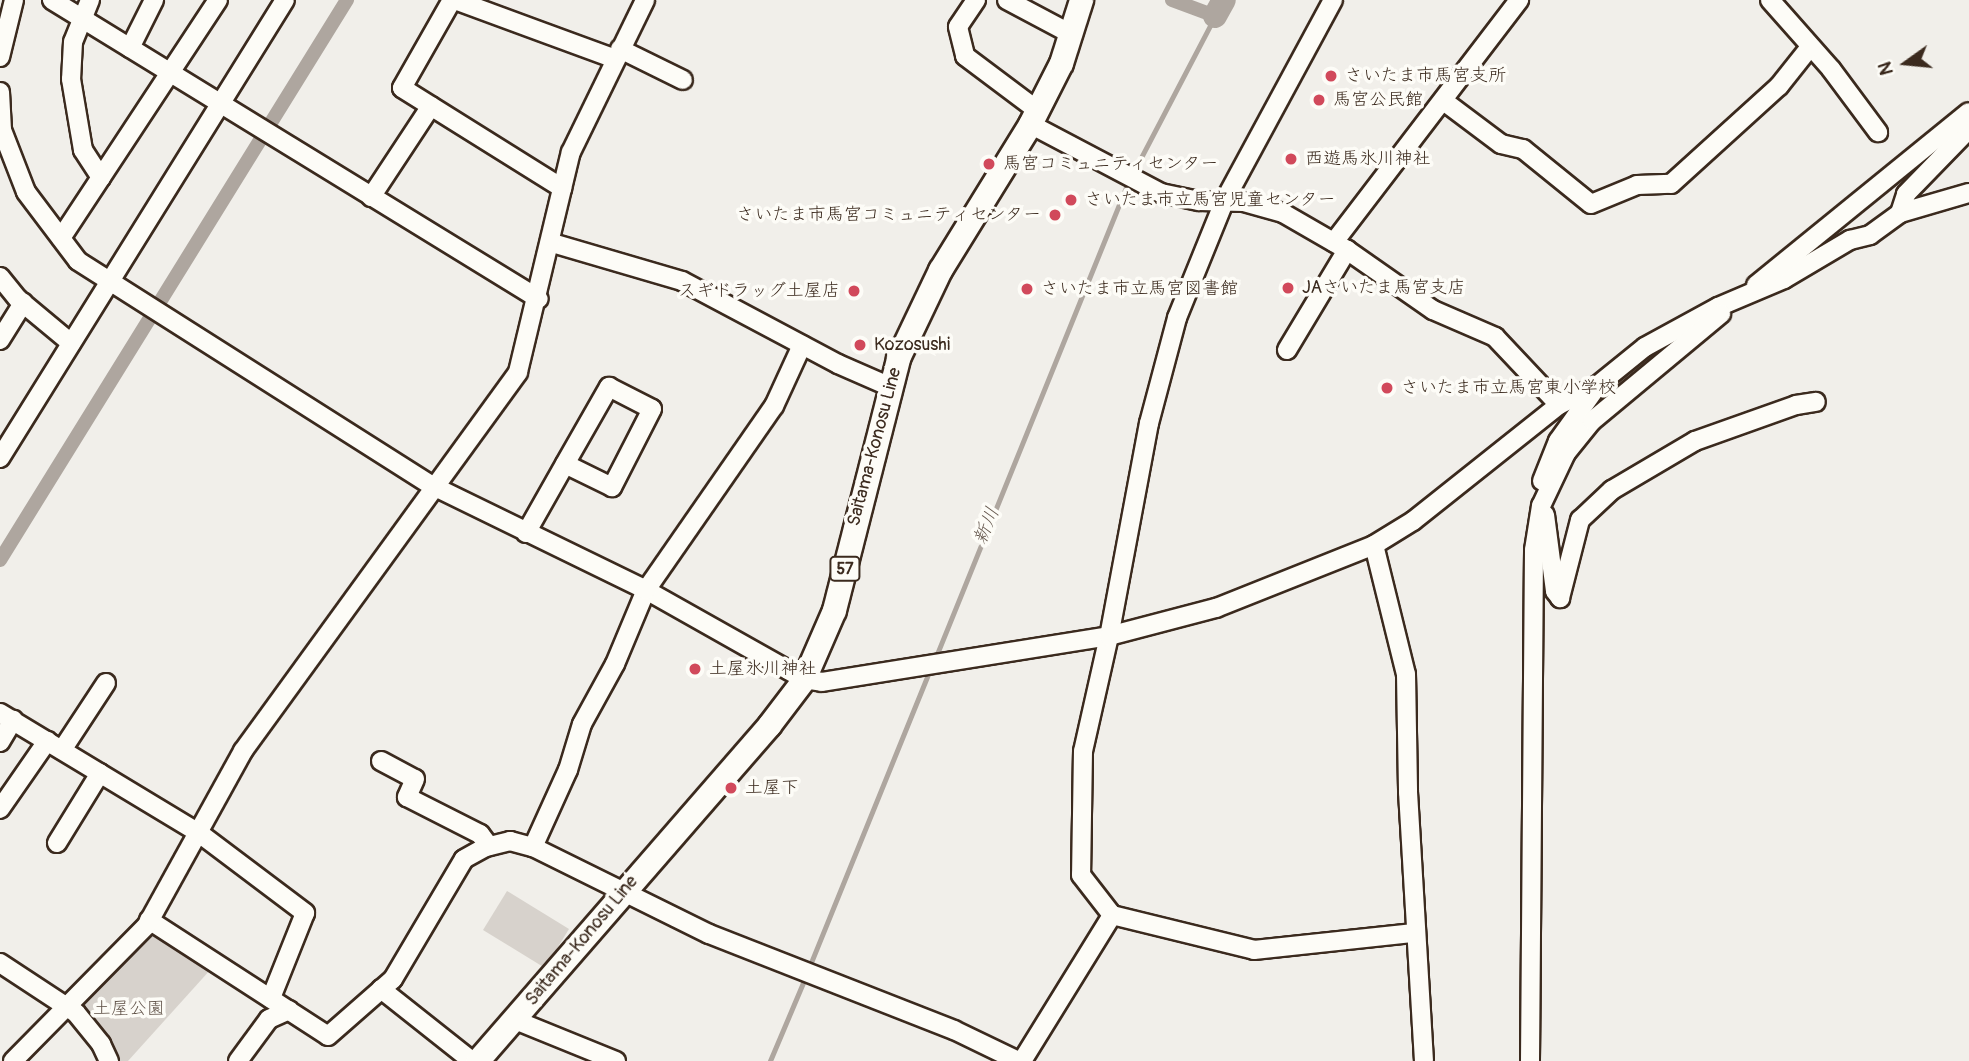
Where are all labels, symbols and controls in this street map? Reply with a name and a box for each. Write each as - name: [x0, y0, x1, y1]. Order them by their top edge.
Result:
- north arrow: [1871, 28, 1941, 98]
- text: N: [1872, 59, 1899, 78]
- place label: さいたま市馬宮支所: [1345, 65, 1507, 87]
- marker: さいたま市馬宮支所: [1323, 68, 1339, 84]
- place label: 馬宮公民館: [1333, 89, 1423, 111]
- marker: 馬宮公民館: [1311, 92, 1327, 108]
- place label: 西遊馬氷川神社: [1305, 148, 1431, 170]
- marker: 西遊馬氷川神社: [1283, 151, 1299, 167]
- place label: 馬宮コミュニティセンター: [1003, 153, 1219, 175]
- marker: 馬宮コミュニティセンター: [981, 156, 997, 172]
- place label: さいたま市立馬宮児童センター: [1085, 189, 1337, 211]
- marker: さいたま市立馬宮児童センター: [1063, 192, 1079, 208]
- place label: さいたま市馬宮コミュニティセンター: [735, 204, 1041, 226]
- marker: さいたま市馬宮コミュニティセンター: [1047, 207, 1063, 223]
- place label: JAさいたま馬宮支店: [1302, 277, 1466, 299]
- place label: さいたま市立馬宮図書館: [1041, 278, 1239, 300]
- place label: スギドラッグ土屋店: [678, 280, 840, 302]
- marker: JAさいたま馬宮支店: [1280, 280, 1296, 296]
- marker: さいたま市立馬宮図書館: [1019, 281, 1035, 297]
- marker: スギドラッグ土屋店: [846, 283, 862, 299]
- place label: Kozosushi: [874, 334, 950, 356]
- marker: Kozosushi: [852, 337, 868, 353]
- street label: Saitama-Konosu Line: [843, 365, 907, 529]
- place label: さいたま市立馬宮東小学校: [1401, 377, 1617, 399]
- marker: さいたま市立馬宮東小学校: [1379, 380, 1395, 396]
- water label: 新川: [969, 504, 1005, 548]
- road number: 57: [829, 556, 861, 582]
- place label: 土屋氷川神社: [709, 658, 817, 680]
- marker: 土屋氷川神社: [687, 661, 703, 677]
- place label: 土屋下: [745, 777, 799, 799]
- marker: 土屋下: [723, 780, 739, 796]
- street label: Saitama-Konosu Line: [521, 872, 643, 1010]
- park label: 土屋公園: [93, 998, 165, 1020]

